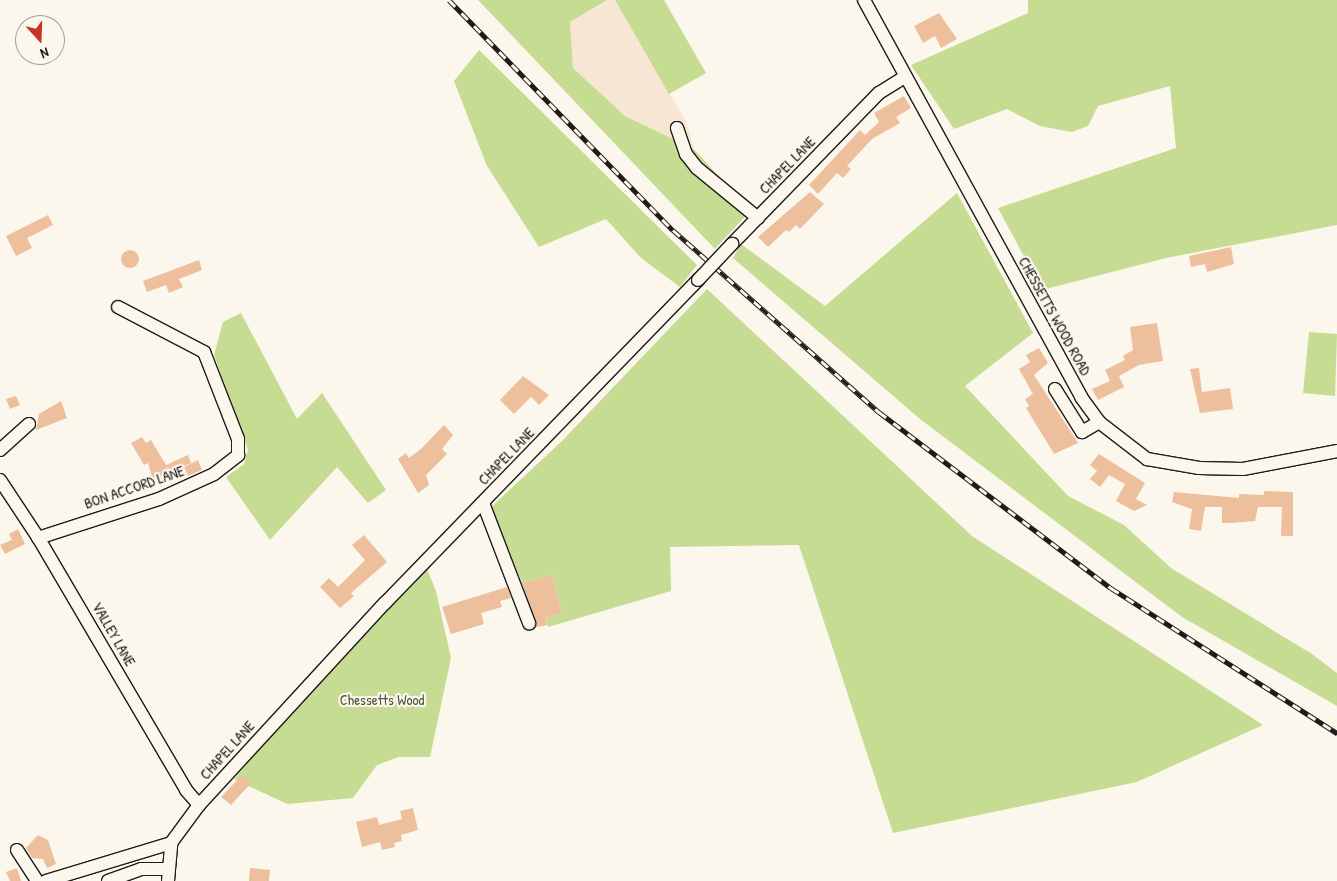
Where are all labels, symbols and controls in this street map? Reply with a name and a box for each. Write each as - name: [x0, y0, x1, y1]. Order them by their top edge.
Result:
- north arrow: [15, 15, 65, 65]
- text: N: [38, 43, 52, 64]
- street label: CHAPEL LANE: [755, 133, 819, 197]
- street label: CHESSETTS WOOD ROAD: [1015, 254, 1095, 378]
- street label: CHAPEL LANE: [474, 424, 538, 488]
- street label: BON ACCORD LANE: [82, 462, 186, 512]
- street label: VALLEY LANE: [88, 599, 140, 669]
- park label: Chessetts Wood: [340, 691, 424, 709]
- street label: CHAPEL LANE: [196, 717, 258, 783]

